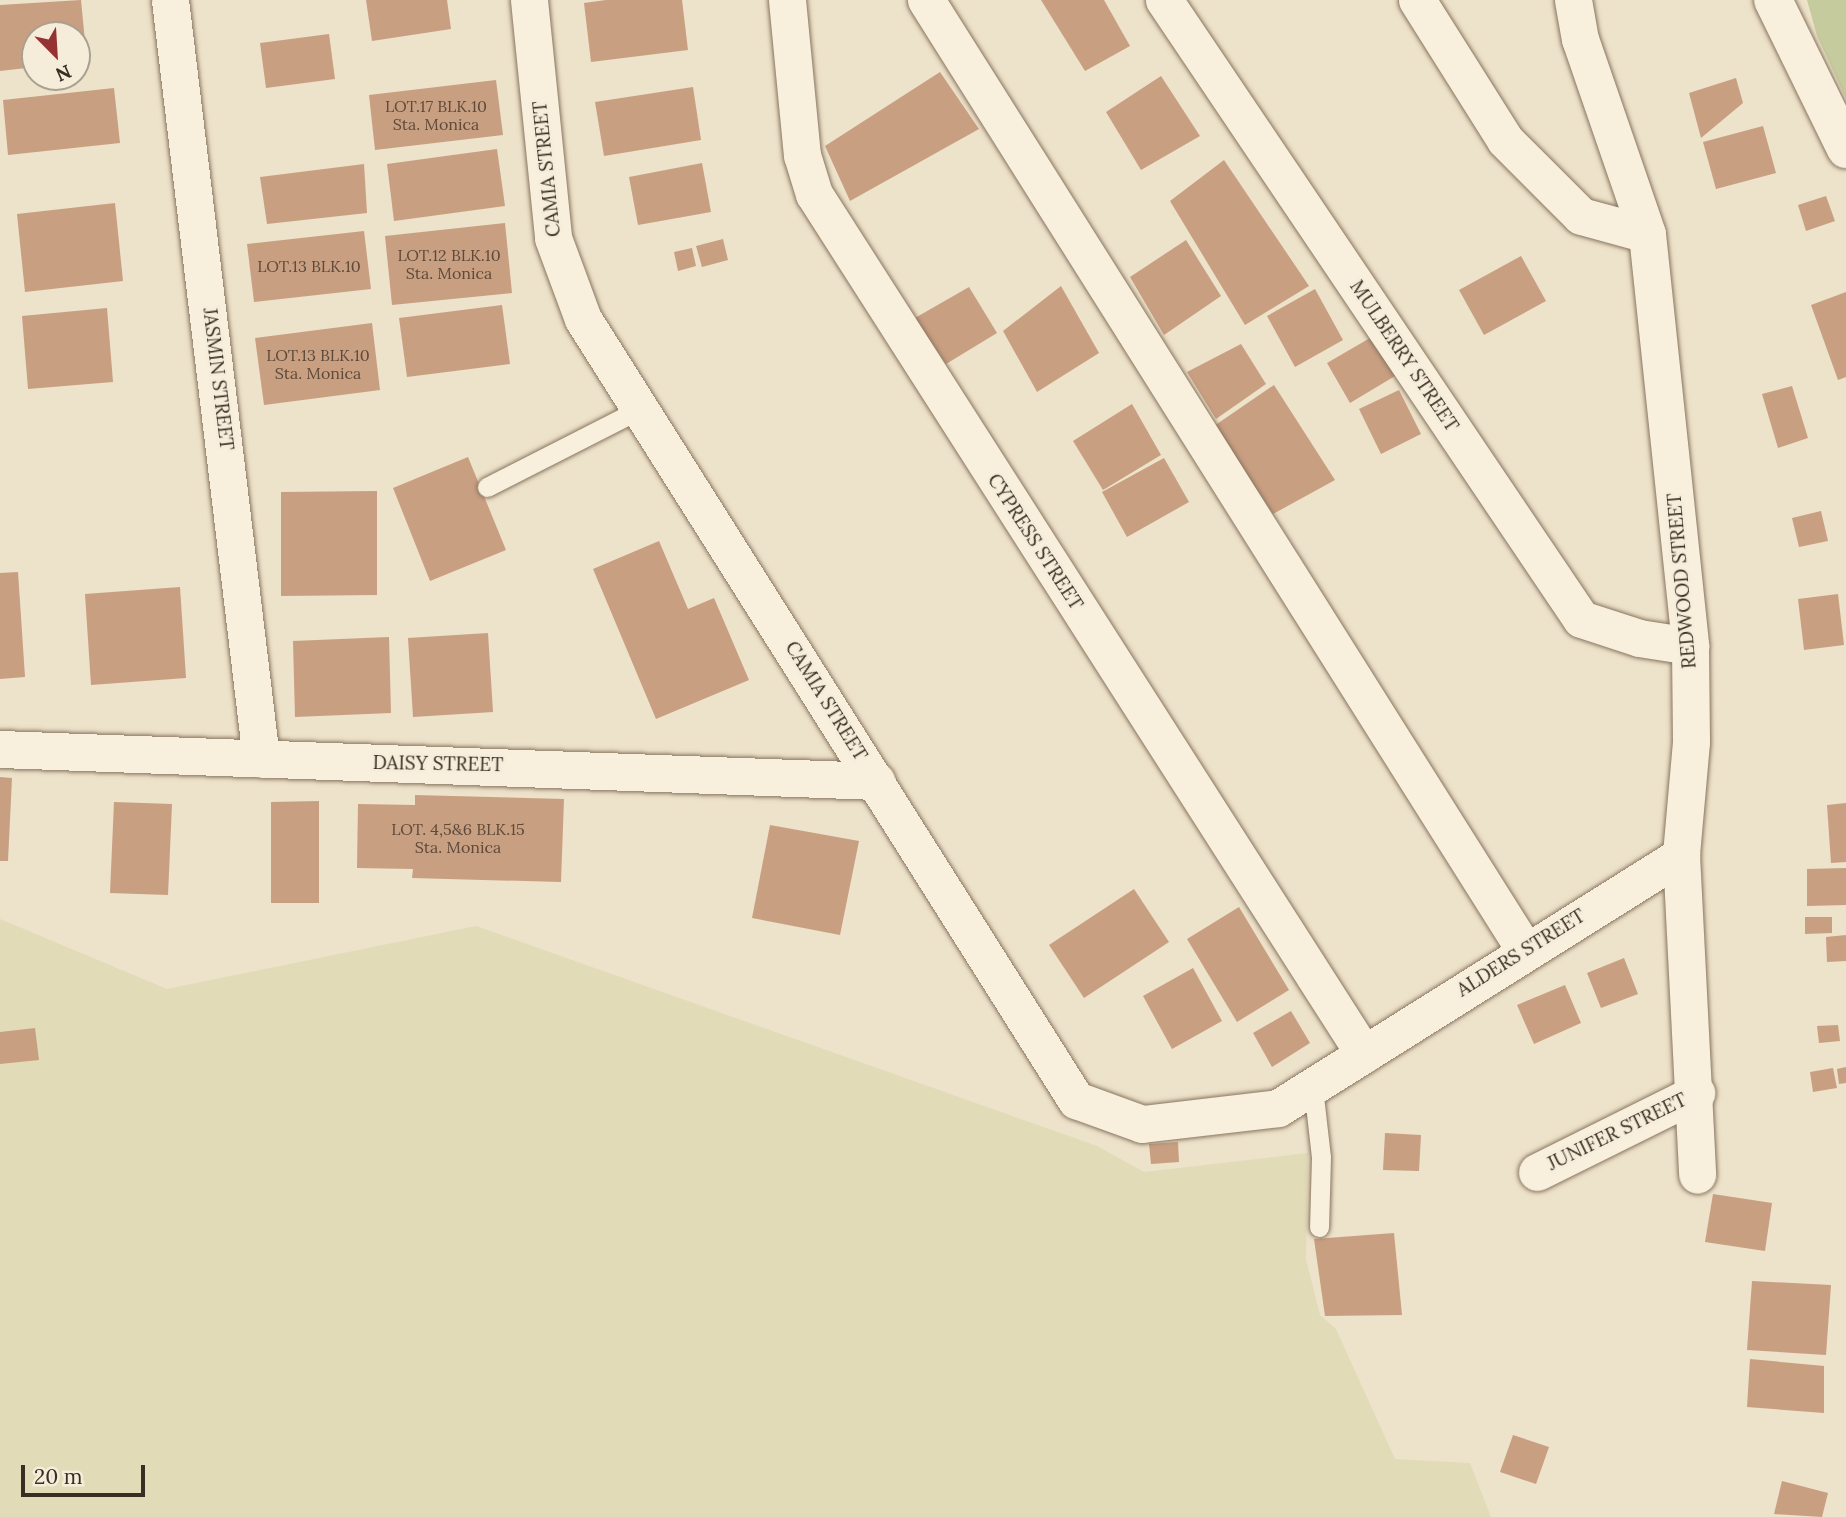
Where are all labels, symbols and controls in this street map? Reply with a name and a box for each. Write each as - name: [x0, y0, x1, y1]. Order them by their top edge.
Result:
- north arrow: [21, 21, 91, 91]
- text: N: [52, 59, 75, 87]
- house number: LOT.17 BLK.10 Sta. Monica: [385, 96, 487, 134]
- street label: CAMIA STREET: [529, 100, 565, 238]
- house number: LOT.12 BLK.10 Sta. Monica: [397, 245, 501, 283]
- house number: LOT.13 BLK.10: [257, 256, 361, 276]
- street label: MULBERRY STREET: [1345, 276, 1463, 436]
- street label: JASMIN STREET: [198, 307, 238, 451]
- house number: LOT.13 BLK.10 Sta. Monica: [266, 345, 370, 383]
- street label: CYPRESS STREET: [982, 470, 1088, 614]
- street label: REDWOOD STREET: [1663, 492, 1701, 670]
- street label: CAMIA STREET: [780, 637, 872, 765]
- street label: DAISY STREET: [373, 751, 503, 777]
- house number: LOT. 4,5&6 BLK.15 Sta. Monica: [391, 819, 525, 857]
- street label: ALDERS STREET: [1453, 904, 1589, 1002]
- street label: JUNIFER STREET: [1544, 1088, 1690, 1176]
- scale bar: [24, 1450, 149, 1494]
- text: 20 m: [34, 1463, 83, 1490]

